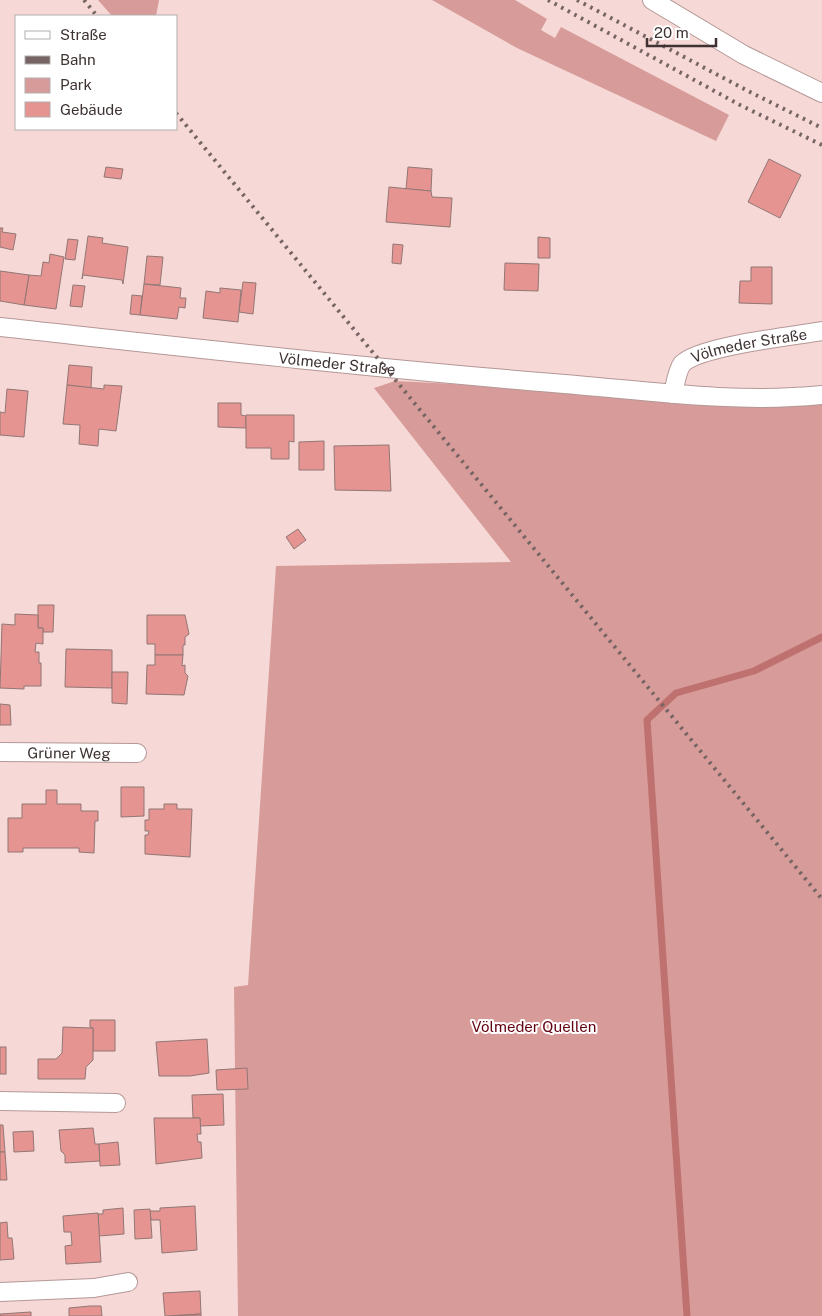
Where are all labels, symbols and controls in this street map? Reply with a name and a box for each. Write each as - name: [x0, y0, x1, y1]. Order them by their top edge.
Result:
- legend: [15, 15, 178, 130]
- scale bar: [647, 15, 716, 47]
- text: 20 m: [654, 24, 689, 41]
- text: Straße: [60, 26, 107, 43]
- text: Bahn: [60, 51, 96, 68]
- text: Park: [60, 76, 92, 93]
- text: Gebäude: [60, 101, 123, 118]
- street label: Völmeder Straße: [688, 325, 808, 365]
- street label: Völmeder Straße: [278, 349, 396, 377]
- street label: Grüner Weg: [27, 744, 111, 761]
- park label: Völmeder Quellen: [472, 1018, 596, 1035]

